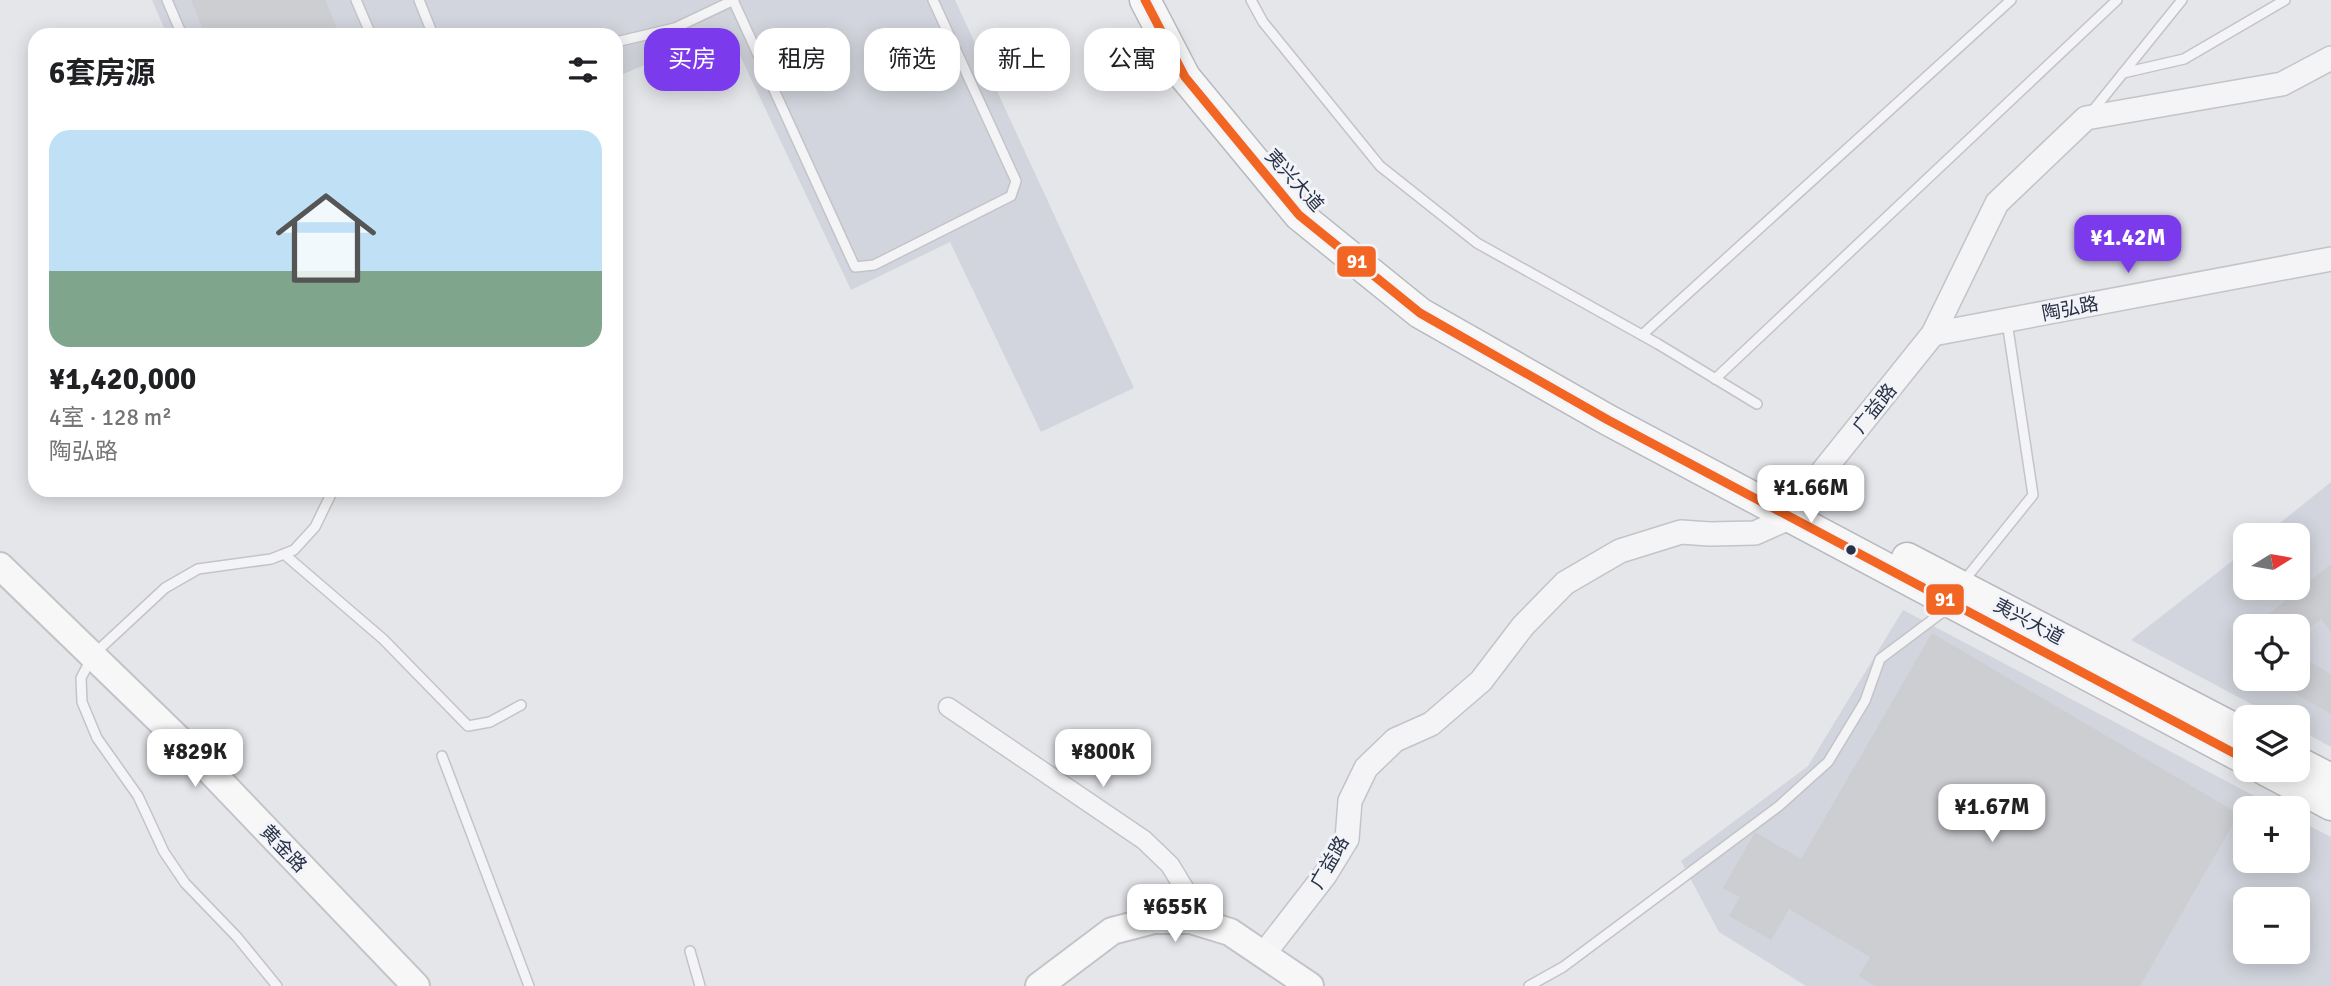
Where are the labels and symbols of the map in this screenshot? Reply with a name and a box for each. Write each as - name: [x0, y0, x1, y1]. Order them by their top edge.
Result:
- street label: 夷兴大道: [1260, 144, 1329, 217]
- pin: ¥1.42M: [2071, 216, 2185, 275]
- line badge: 91: [1336, 245, 1377, 278]
- text: 91: [1347, 250, 1367, 274]
- street label: 陶弘路: [2040, 292, 2100, 326]
- street label: 广益路: [1848, 379, 1902, 438]
- pin: ¥1.66M: [1754, 466, 1868, 525]
- north arrow: [2233, 523, 2310, 600]
- unlabelled marker: [1844, 543, 1858, 557]
- line badge: 91: [1925, 583, 1965, 616]
- text: 91: [1935, 588, 1955, 612]
- street label: 夷兴大道: [1989, 593, 2068, 650]
- pin: ¥829K: [146, 730, 244, 789]
- pin: ¥800K: [1054, 730, 1152, 789]
- pin: ¥1.67M: [1935, 784, 2049, 844]
- street label: 黄金路: [255, 820, 312, 878]
- street label: 广益路: [1305, 832, 1355, 893]
- pin: ¥655K: [1126, 884, 1224, 944]

